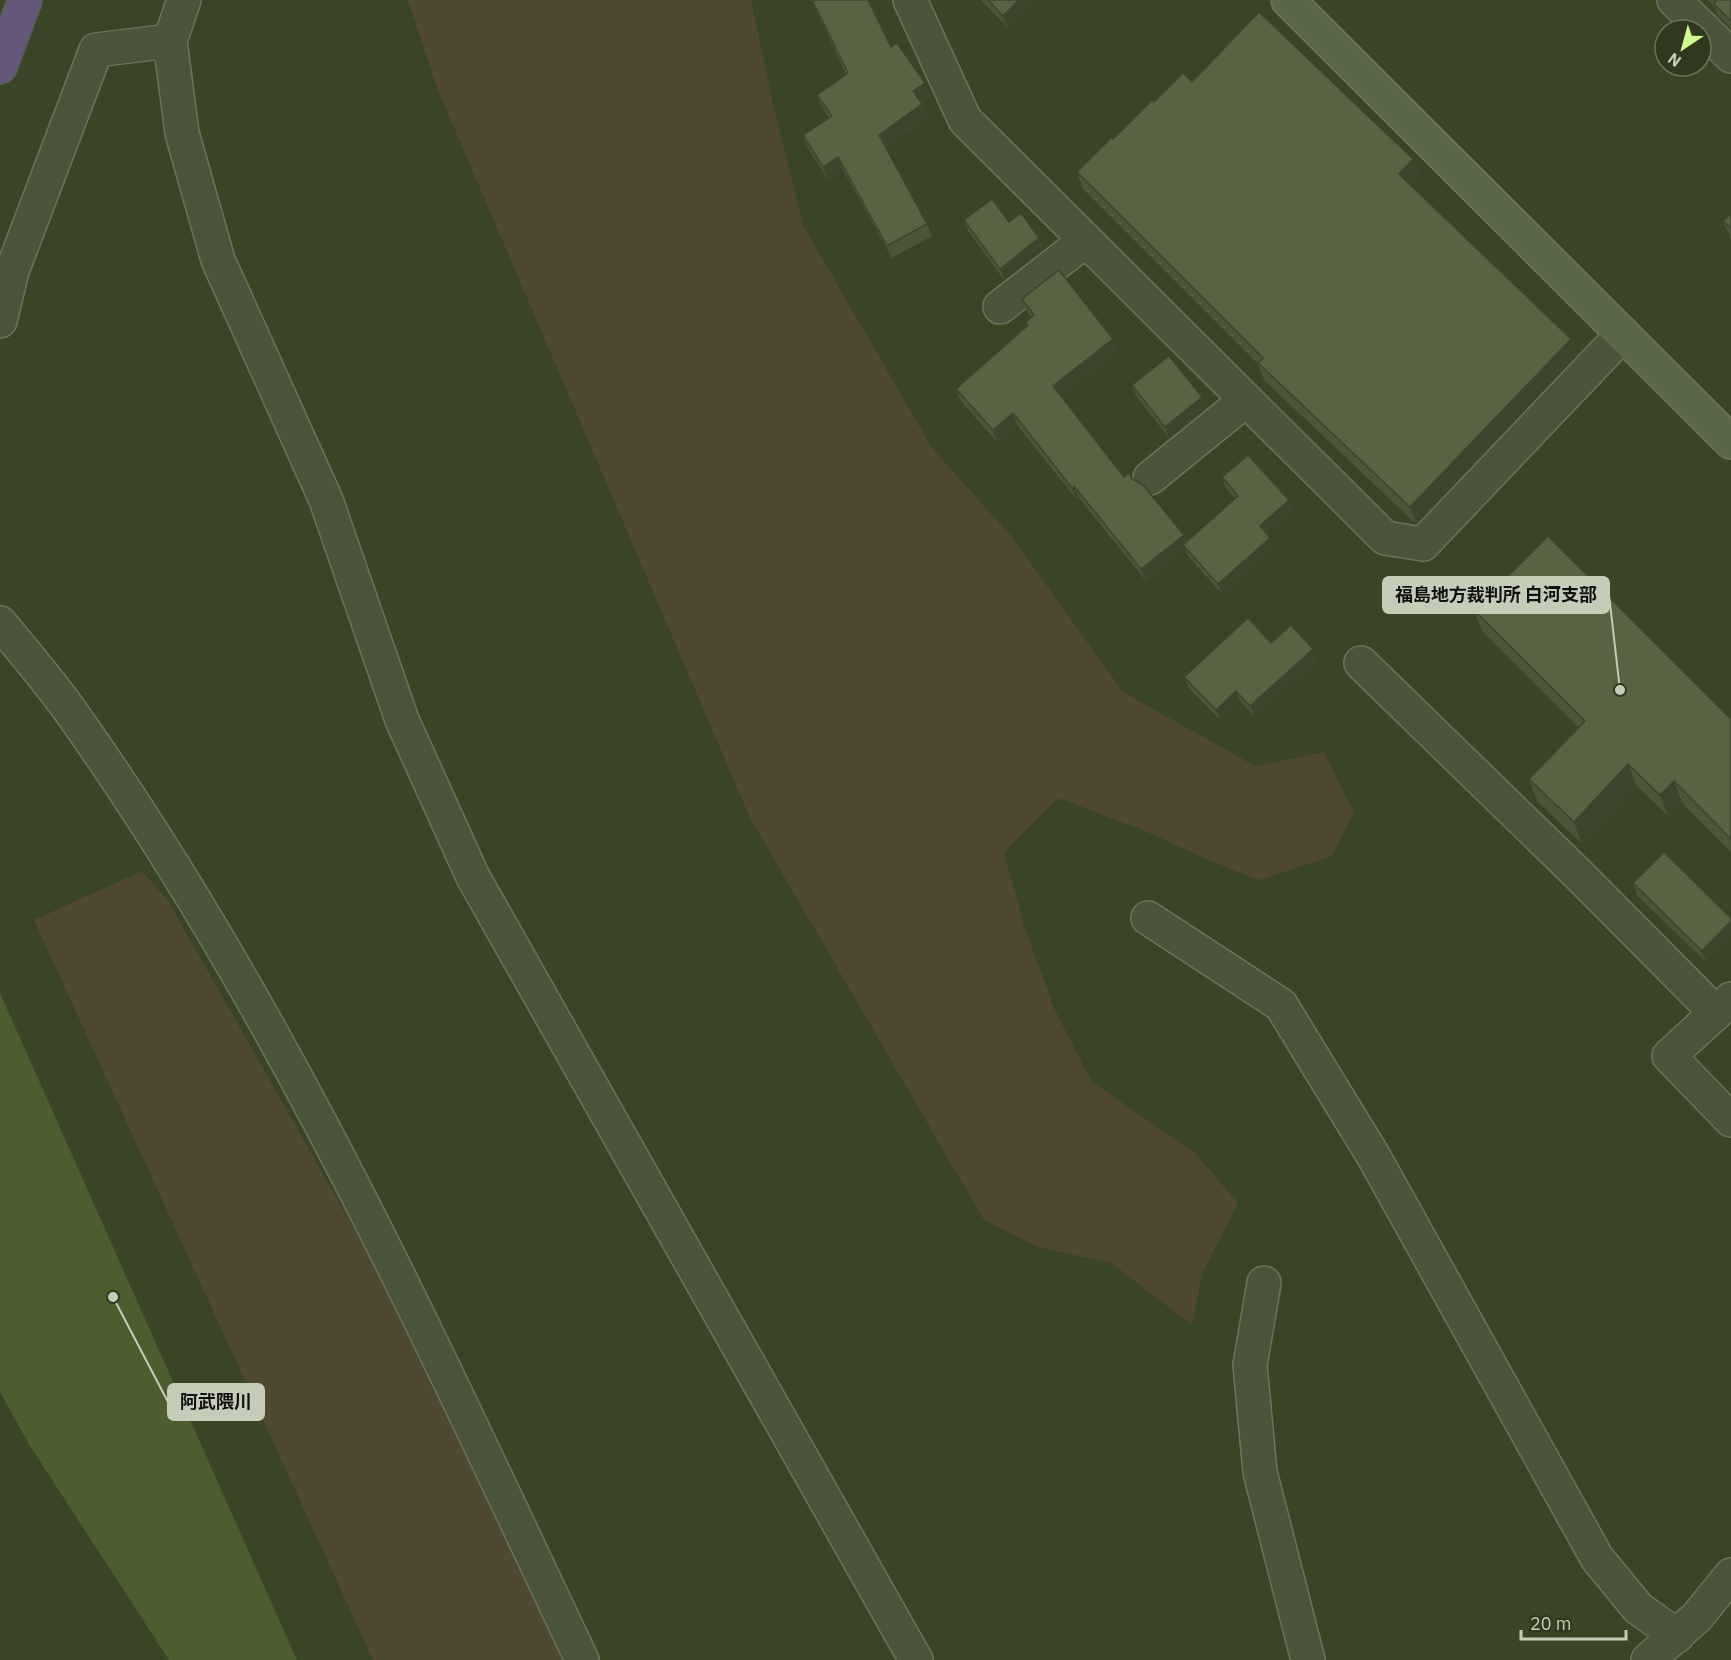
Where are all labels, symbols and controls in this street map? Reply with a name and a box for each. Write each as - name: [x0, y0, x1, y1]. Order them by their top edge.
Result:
- north arrow: [1653, 18, 1713, 78]
- text: N: [1664, 49, 1685, 72]
- callout: 福島地方裁判所 白河支部: [1383, 577, 1609, 613]
- text: 福島地方裁判所 白河支部: [1395, 583, 1597, 606]
- callout: 阿武隈川: [168, 1384, 264, 1420]
- text: 阿武隈川: [180, 1390, 252, 1413]
- scale bar: [1521, 1603, 1626, 1641]
- text: 20 m: [1530, 1612, 1572, 1635]

